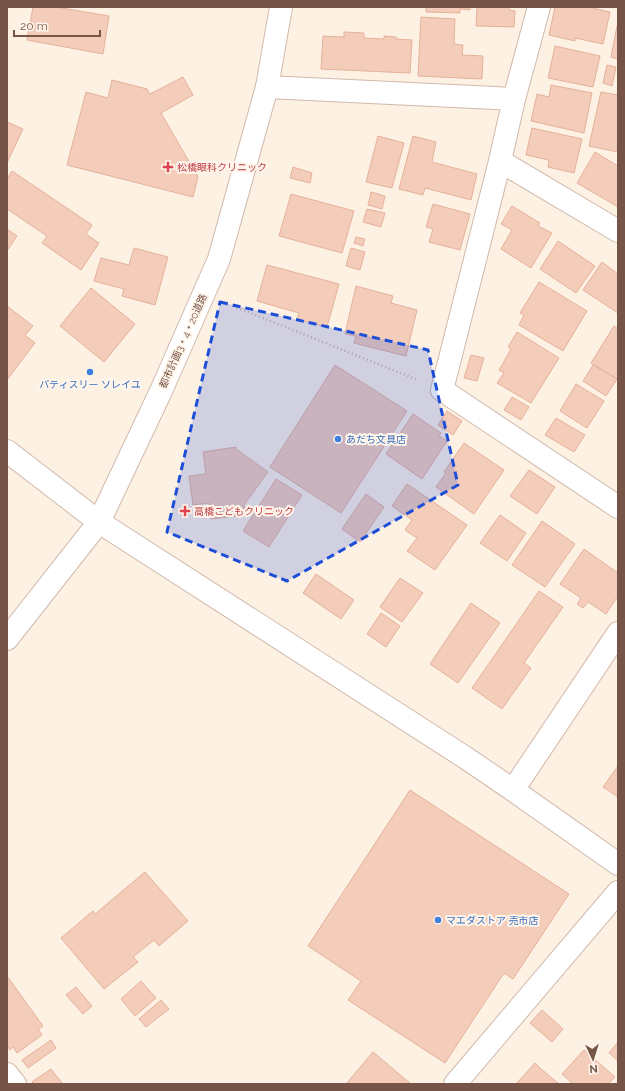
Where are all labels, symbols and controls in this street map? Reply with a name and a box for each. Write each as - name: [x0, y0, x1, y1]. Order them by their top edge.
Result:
- scale bar: [14, 12, 100, 38]
- text: 20 m: [20, 19, 48, 33]
- marker: 松橋眼科クリニック: [162, 161, 174, 173]
- place label: 松橋眼科クリニック: [177, 162, 267, 173]
- street label: 都市計画3・4・20道路: [157, 292, 209, 390]
- marker: パティスリー ソレイユ: [85, 367, 95, 377]
- place label: パティスリー ソレイユ: [39, 379, 141, 390]
- marker: あだち文具店: [333, 434, 343, 444]
- place label: あだち文具店: [346, 434, 406, 445]
- marker: 高橋こどもクリニック: [179, 505, 191, 517]
- place label: 高橋こどもクリニック: [194, 506, 294, 517]
- marker: マエダストア 売市店: [433, 915, 443, 925]
- place label: マエダストア 売市店: [446, 915, 539, 926]
- north arrow: [573, 1039, 613, 1079]
- text: N: [589, 1062, 598, 1075]

